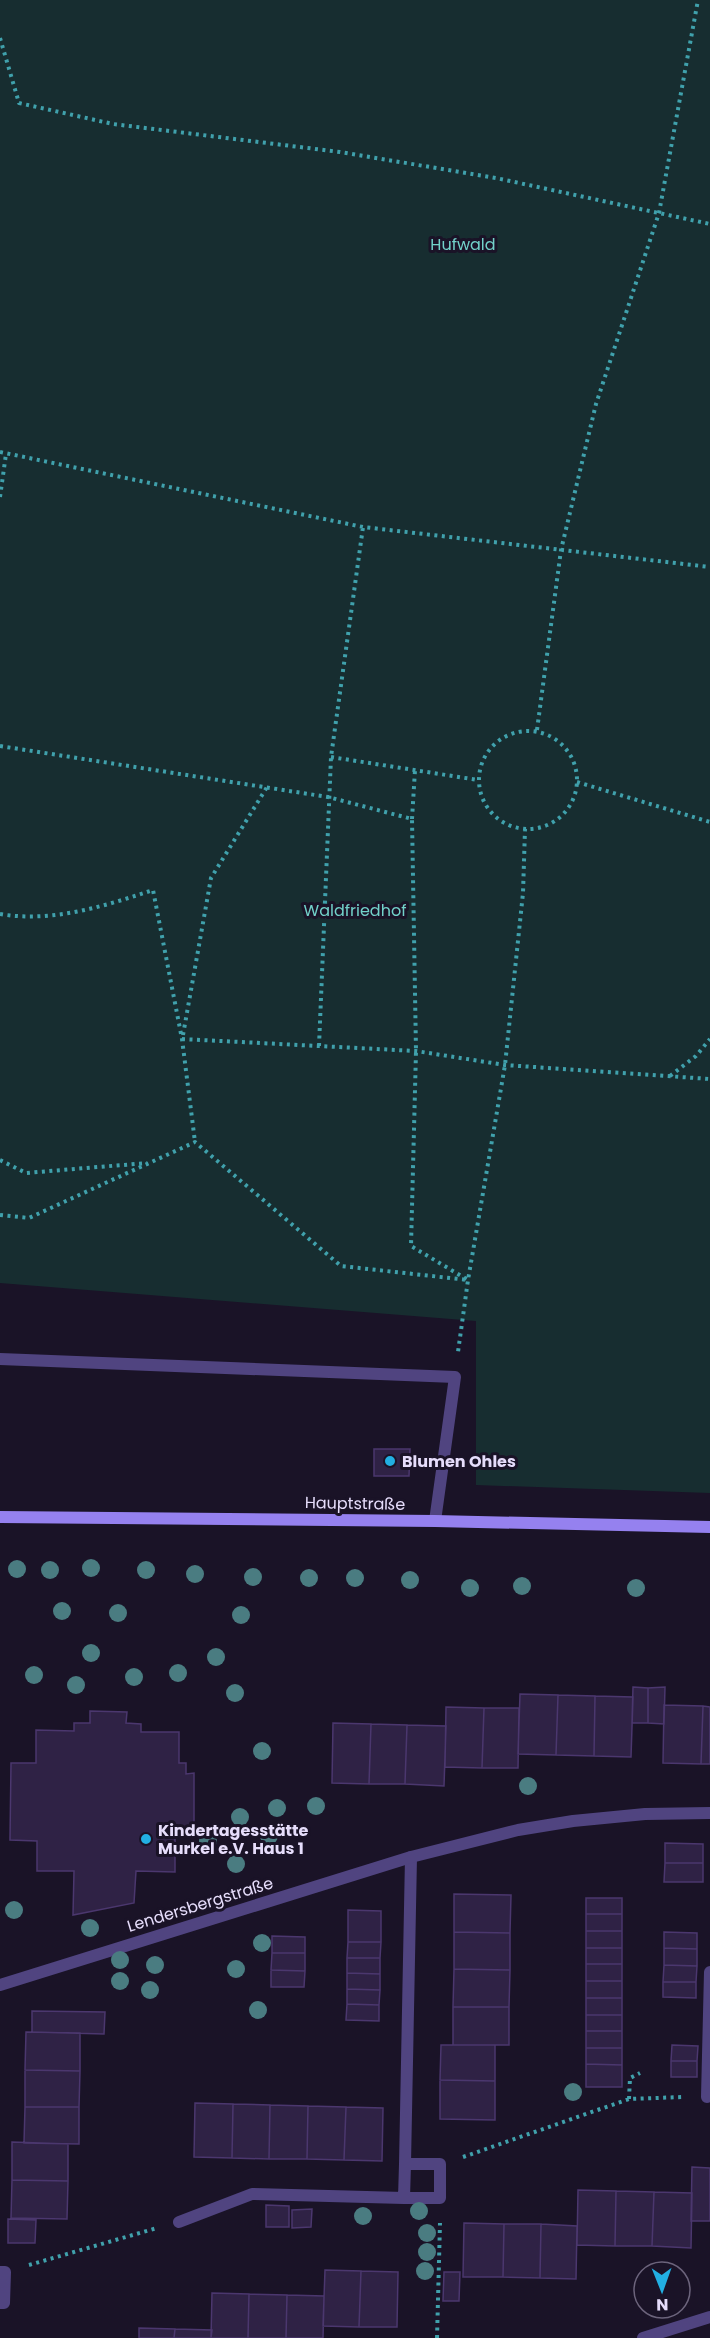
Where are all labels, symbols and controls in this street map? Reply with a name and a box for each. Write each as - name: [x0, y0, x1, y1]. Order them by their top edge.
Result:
- park label: Hufwald: [430, 233, 496, 256]
- park label: Waldfriedhof: [304, 899, 406, 922]
- place label: Blumen Ohles: [402, 1450, 516, 1473]
- marker: Blumen Ohles: [383, 1454, 397, 1468]
- street label: Hauptstraße: [305, 1491, 406, 1516]
- place label: Kindertagesstätte Murkel e.V. Haus 1: [158, 1819, 309, 1860]
- marker: Kindertagesstätte Murkel e.V. Haus 1: [139, 1832, 153, 1846]
- street label: Lendersbergstraße: [124, 1871, 276, 1938]
- north arrow: [632, 2260, 692, 2320]
- text: N: [656, 2293, 668, 2316]

